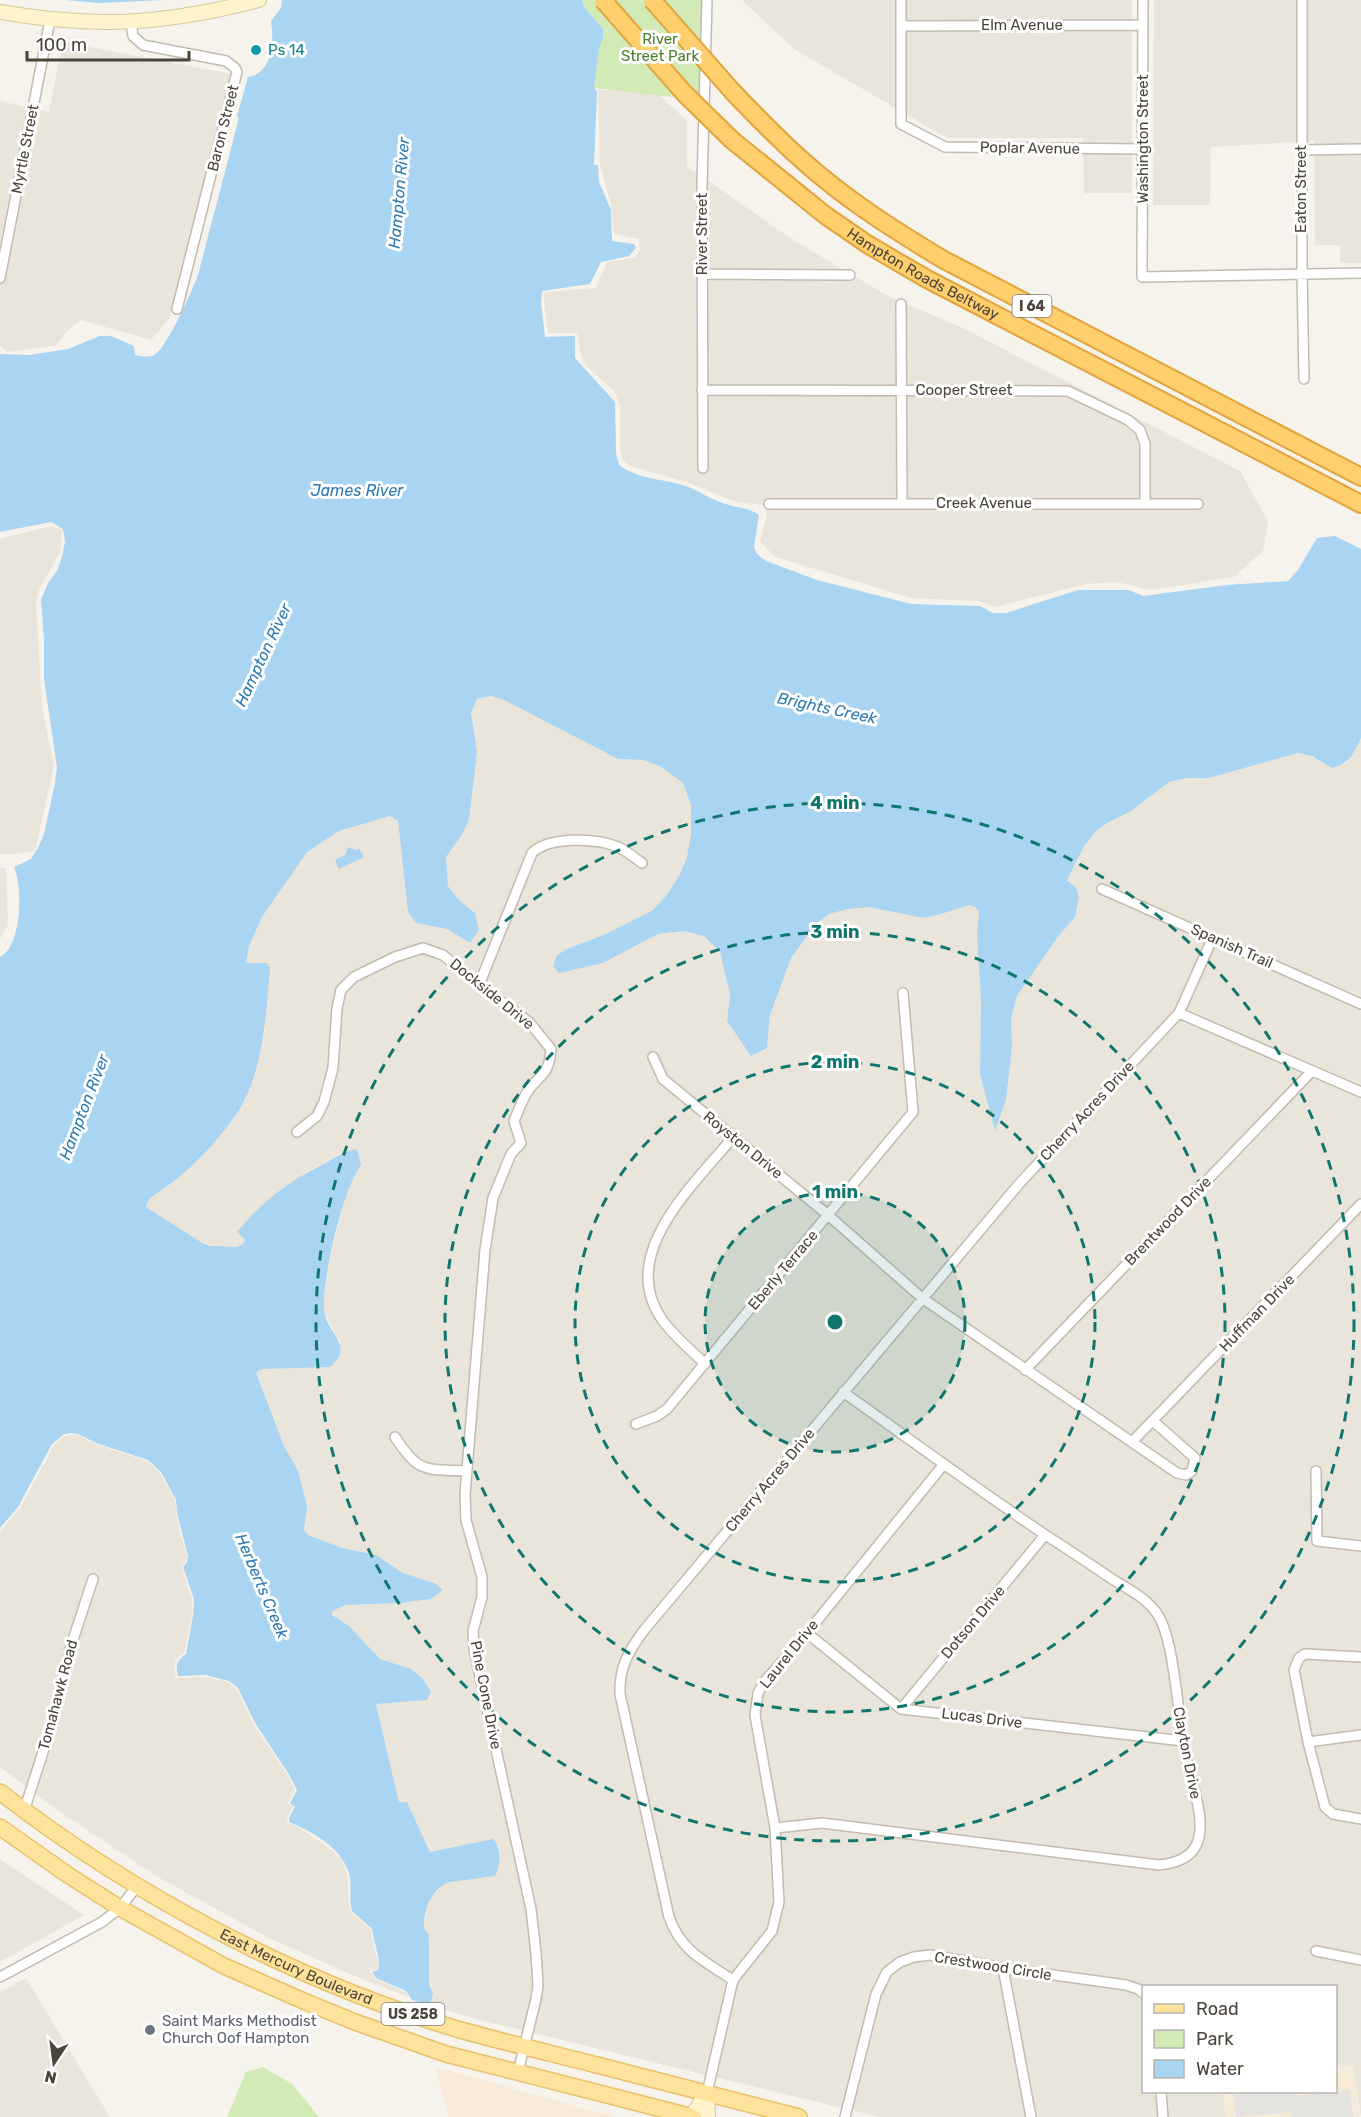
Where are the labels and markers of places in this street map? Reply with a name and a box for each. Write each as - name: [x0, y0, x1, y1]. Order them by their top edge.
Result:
- place label: Ps 14: [268, 41, 305, 59]
- marker: Ps 14: [249, 43, 263, 57]
- centre of rings: [825, 1312, 845, 1332]
- place label: Saint Marks Methodist Church Oof Hampton: [162, 2012, 317, 2047]
- marker: Saint Marks Methodist Church Oof Hampton: [143, 2023, 157, 2037]

